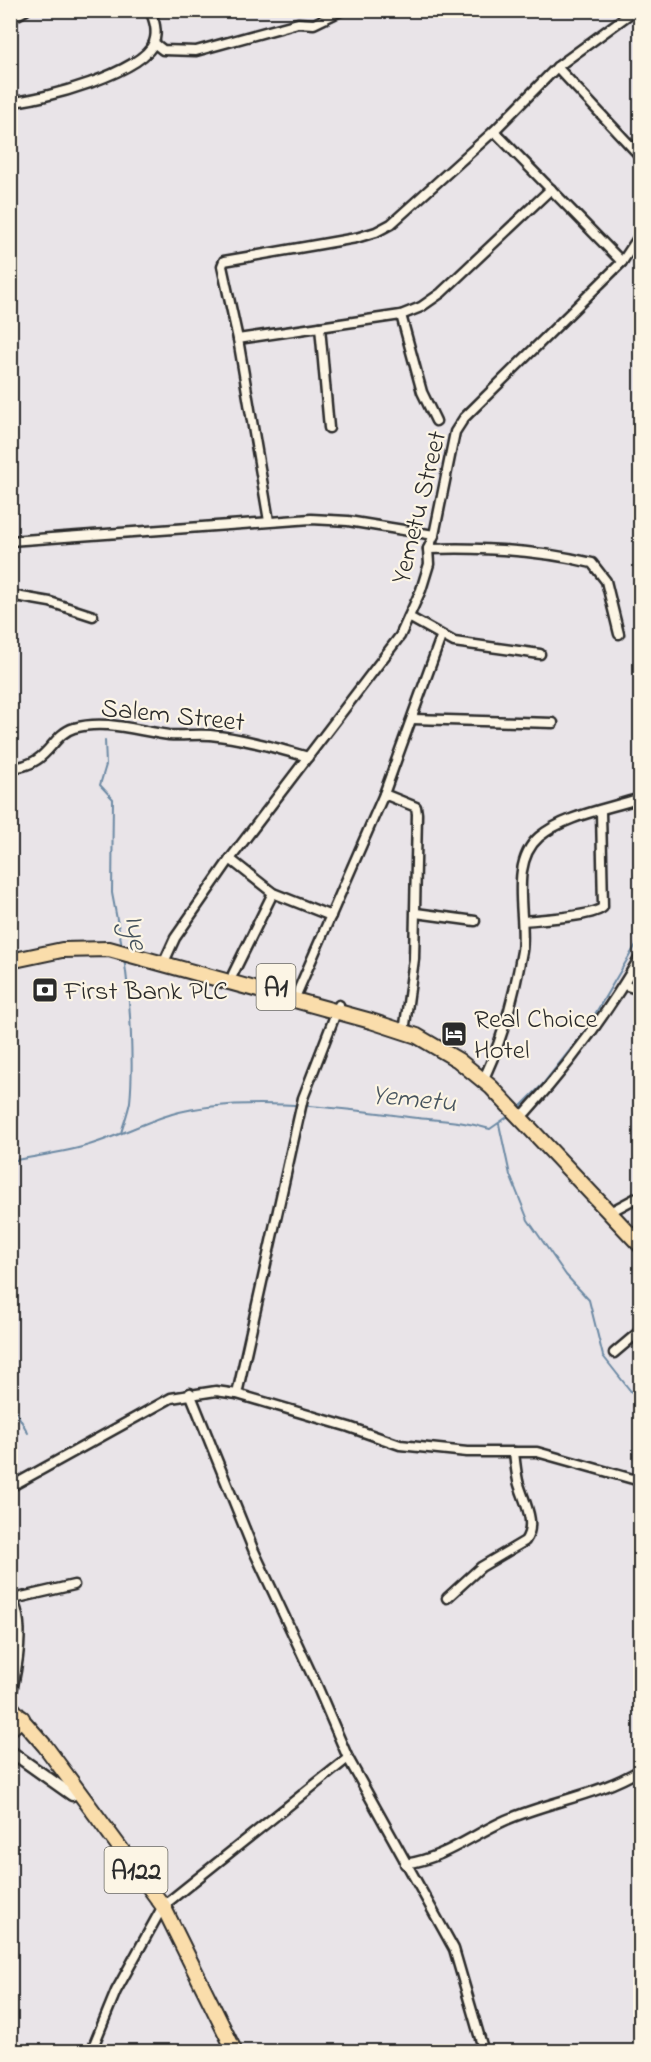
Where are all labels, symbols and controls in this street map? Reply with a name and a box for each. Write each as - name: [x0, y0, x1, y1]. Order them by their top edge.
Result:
- street label: Yemetu Street: [383, 427, 458, 588]
- street label: Salem Street: [99, 690, 247, 743]
- water label: Iye: [112, 912, 158, 954]
- road number: A1: [256, 964, 296, 1010]
- place label: First Bank PLC: [63, 973, 228, 1012]
- bank icon: First Bank PLC: [30, 975, 60, 1005]
- place label: Real Choice Hotel: [474, 1001, 598, 1071]
- hotel icon: Real Choice Hotel: [439, 1019, 469, 1049]
- water label: Yemetu: [369, 1076, 458, 1125]
- road number: A122: [104, 1847, 168, 1893]

